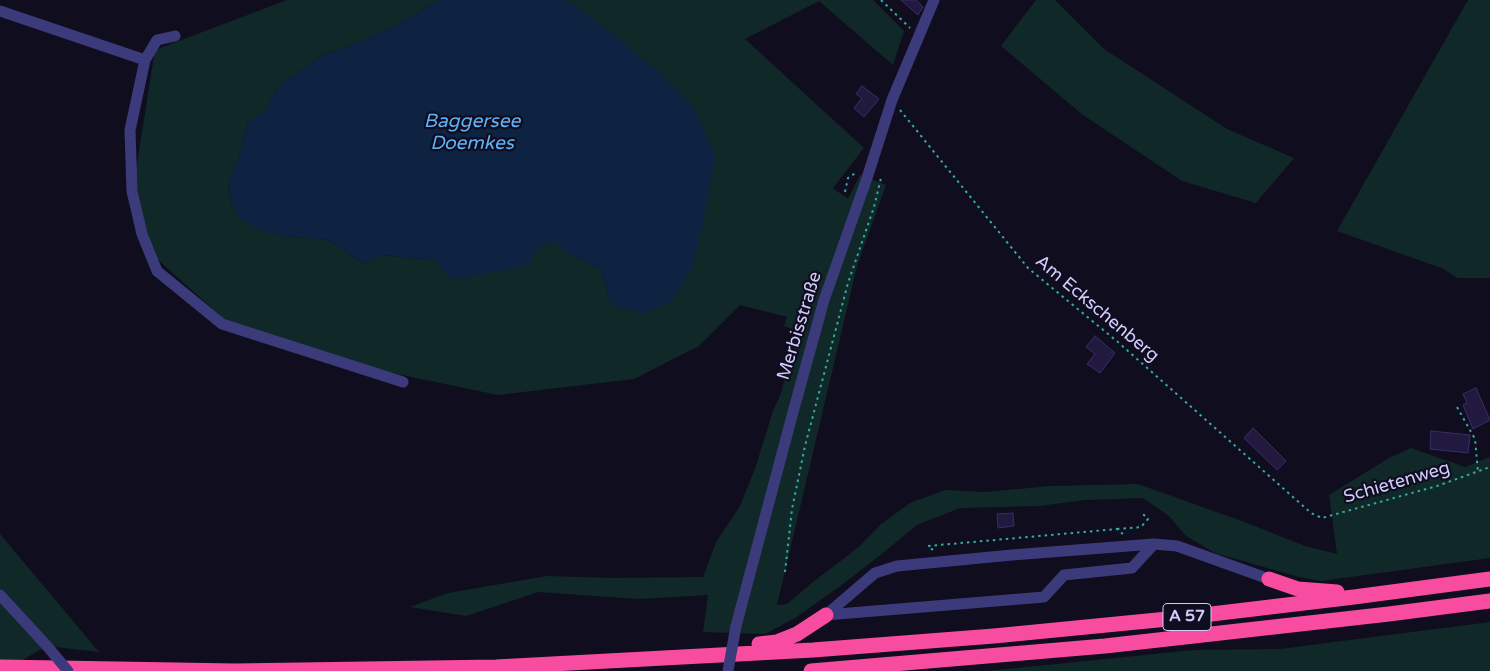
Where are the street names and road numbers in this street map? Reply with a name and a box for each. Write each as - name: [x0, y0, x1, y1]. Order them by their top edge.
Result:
- street label: Am Eckschenberg: [1031, 251, 1163, 367]
- street label: Merbisstraße: [773, 269, 827, 383]
- street label: Schietenweg: [1341, 457, 1453, 509]
- road number: A 57: [1163, 604, 1211, 630]

